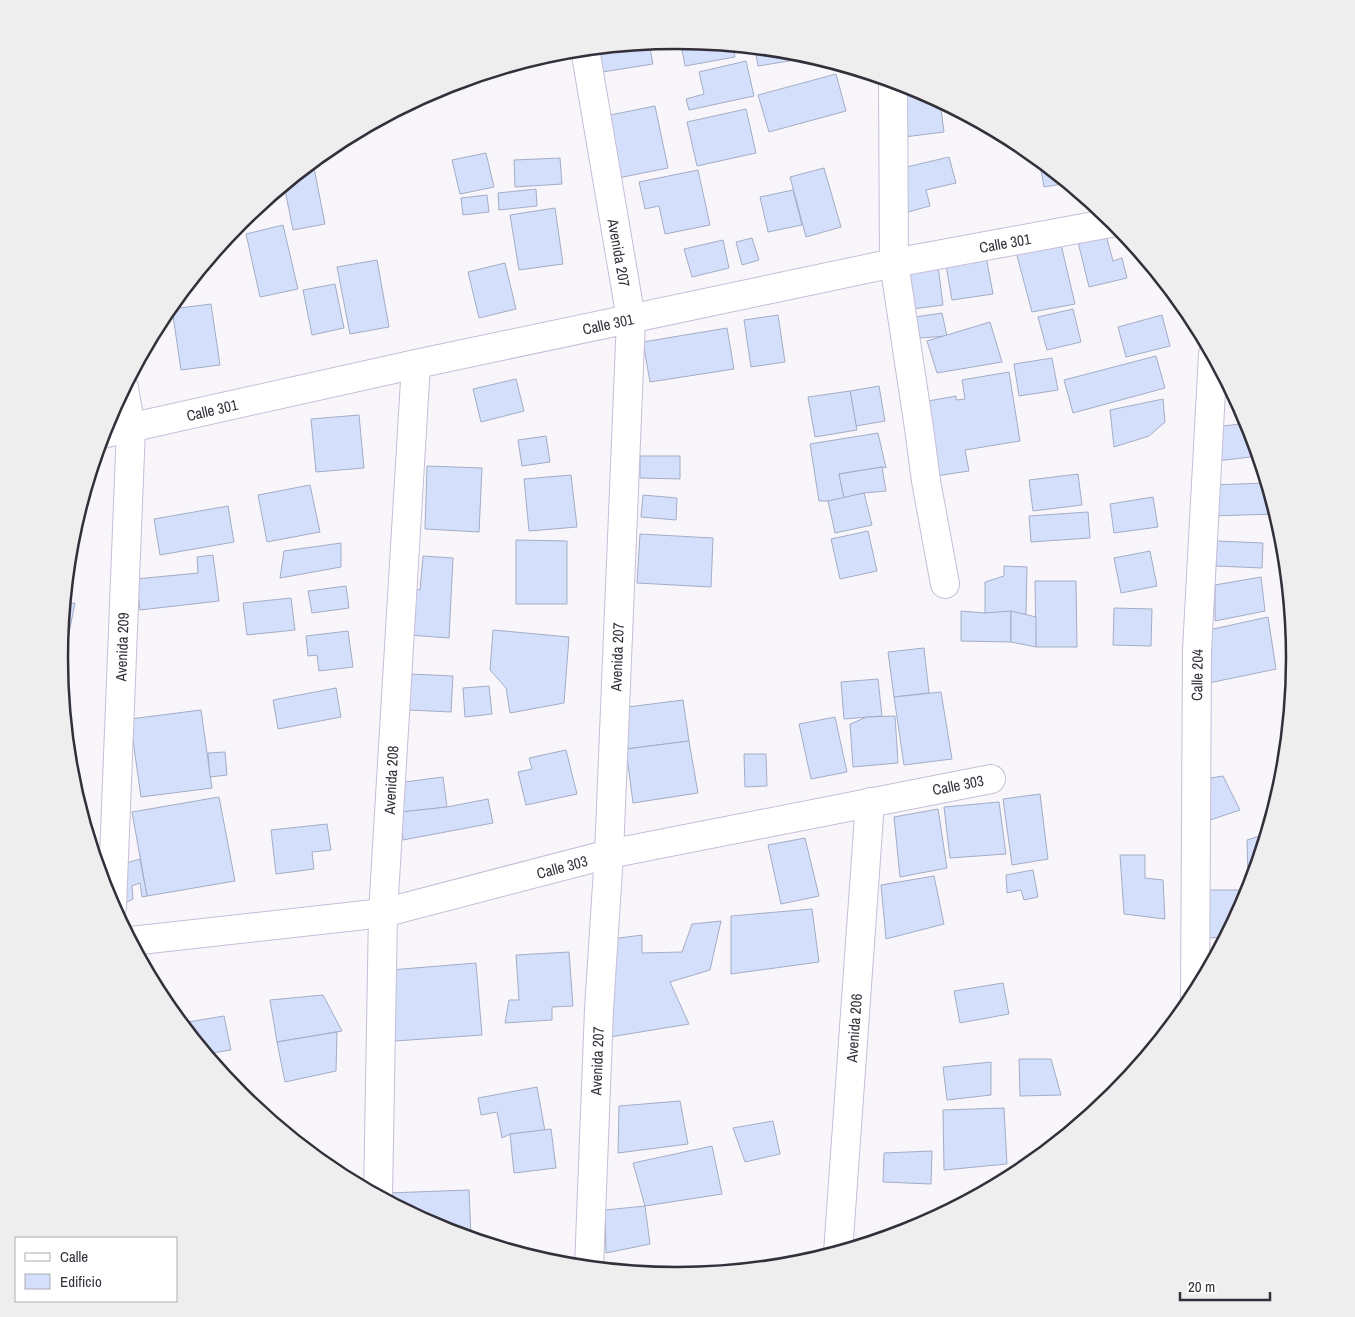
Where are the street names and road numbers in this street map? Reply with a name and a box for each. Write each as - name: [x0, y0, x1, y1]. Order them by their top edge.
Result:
- street label: Avenida 207: [603, 216, 635, 289]
- street label: Calle 301: [978, 228, 1033, 258]
- street label: Calle 301: [580, 308, 636, 340]
- street label: Calle 301: [184, 394, 240, 426]
- street label: Avenida 209: [110, 612, 134, 683]
- street label: Avenida 207: [605, 622, 629, 693]
- street label: Calle 204: [1186, 649, 1208, 701]
- street label: Avenida 208: [379, 745, 403, 816]
- street label: Calle 303: [930, 770, 986, 800]
- street label: Calle 303: [534, 850, 590, 884]
- street label: Avenida 206: [841, 993, 867, 1064]
- street label: Avenida 207: [585, 1026, 609, 1097]

